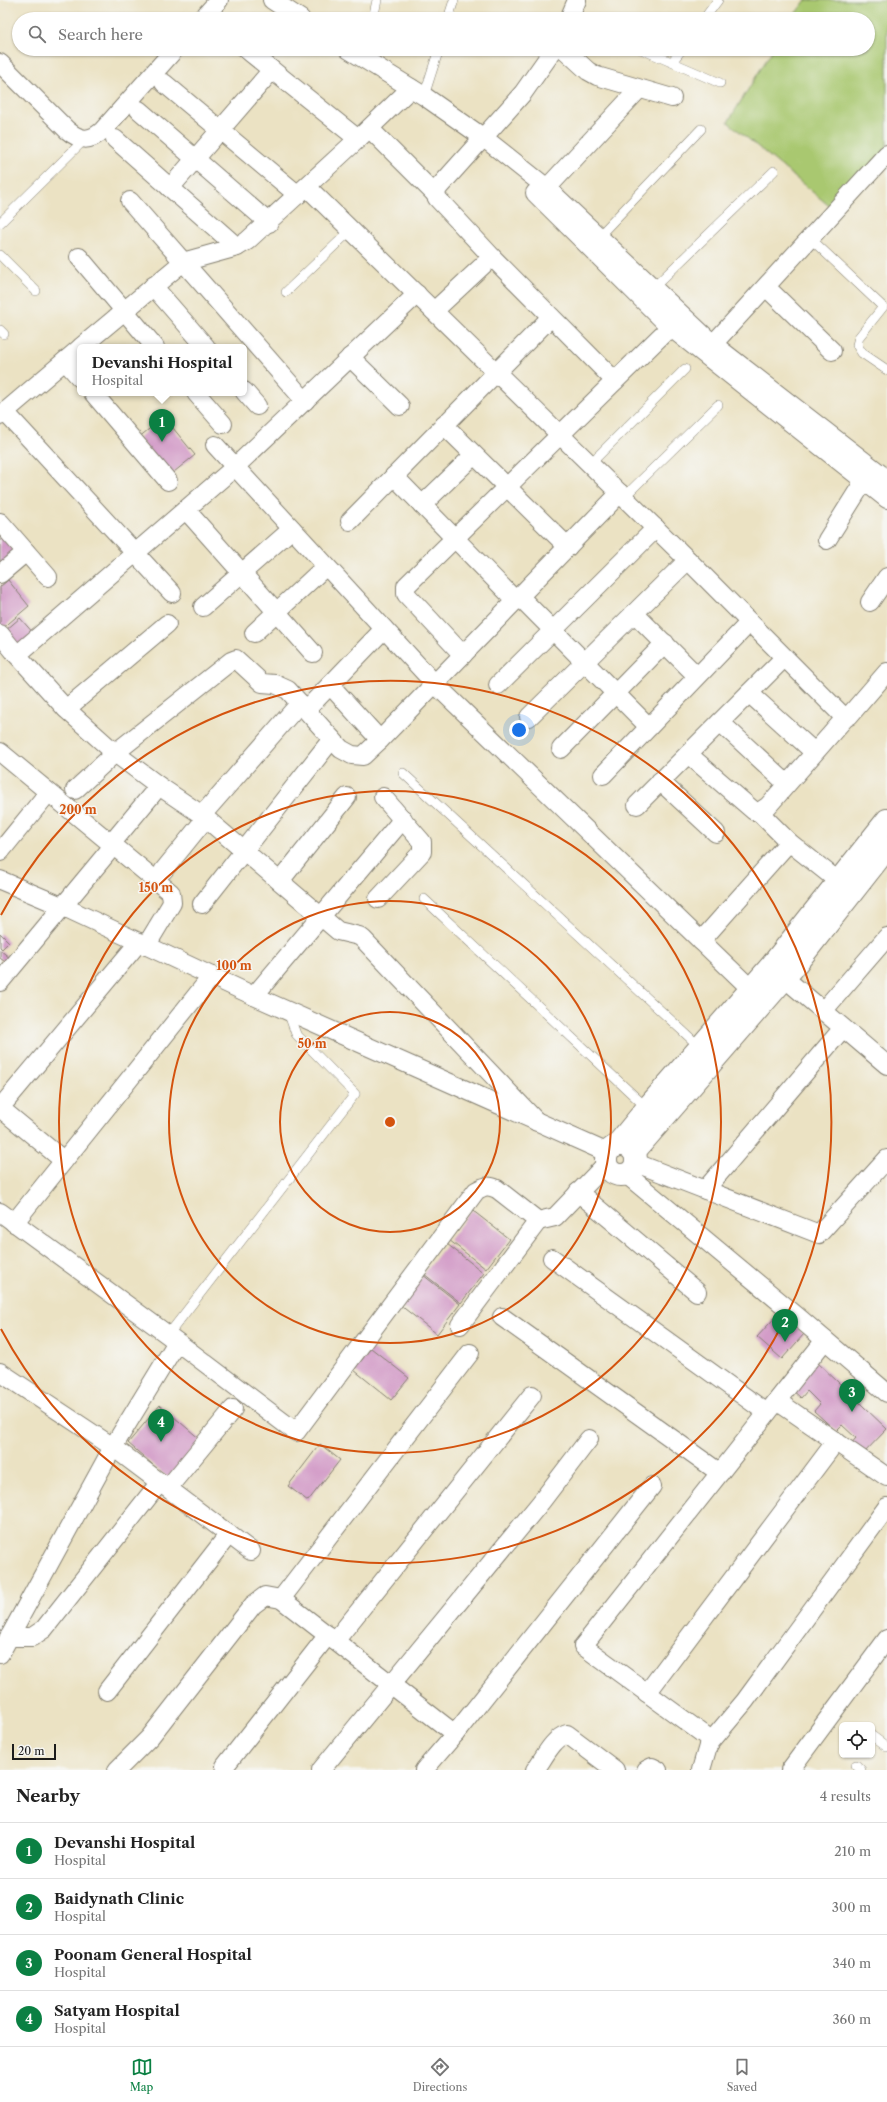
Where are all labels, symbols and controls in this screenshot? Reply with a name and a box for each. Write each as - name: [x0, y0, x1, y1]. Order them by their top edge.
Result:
- search box: [12, 12, 875, 56]
- icon: search: [26, 23, 48, 45]
- text: Search here: [58, 25, 143, 44]
- popup: [77, 344, 247, 396]
- text: Devanshi Hospital: [91, 353, 233, 372]
- text: Hospital: [91, 372, 143, 388]
- pin: 1: [149, 409, 175, 442]
- your location: [509, 720, 529, 740]
- text: 200 m: [59, 802, 97, 817]
- text: 150 m: [139, 880, 173, 895]
- text: 100 m: [216, 958, 252, 973]
- text: 50 m: [297, 1036, 327, 1051]
- centre of rings: [383, 1115, 397, 1129]
- pin: 2: [772, 1309, 798, 1342]
- pin: 3: [839, 1379, 865, 1412]
- pin: 4: [148, 1409, 174, 1442]
- map controls: [839, 1722, 875, 1758]
- button: locate: [839, 1722, 875, 1758]
- scale bar: [12, 1742, 56, 1761]
- text: 20 m: [18, 1744, 44, 1758]
- text: Nearby: [16, 1786, 80, 1806]
- text: 4 results: [820, 1788, 871, 1804]
- text: Devanshi Hospital: [54, 1833, 195, 1852]
- text: 1: [26, 1843, 32, 1859]
- text: 210 m: [834, 1843, 871, 1859]
- text: Hospital: [54, 1852, 106, 1868]
- text: Baidynath Clinic: [54, 1889, 184, 1908]
- text: 2: [25, 1899, 33, 1915]
- text: 300 m: [832, 1899, 871, 1915]
- text: Hospital: [54, 1908, 106, 1924]
- text: Poonam General Hospital: [54, 1945, 252, 1964]
- text: 3: [25, 1955, 33, 1971]
- text: 340 m: [833, 1955, 871, 1971]
- text: Hospital: [54, 1964, 106, 1980]
- text: Satyam Hospital: [54, 2001, 180, 2020]
- text: 4: [25, 2011, 33, 2027]
- text: 360 m: [832, 2011, 871, 2027]
- text: Hospital: [54, 2020, 106, 2036]
- tab: Map: [130, 2056, 153, 2094]
- tab: Directions: [413, 2056, 467, 2094]
- tab: Saved: [727, 2056, 757, 2094]

